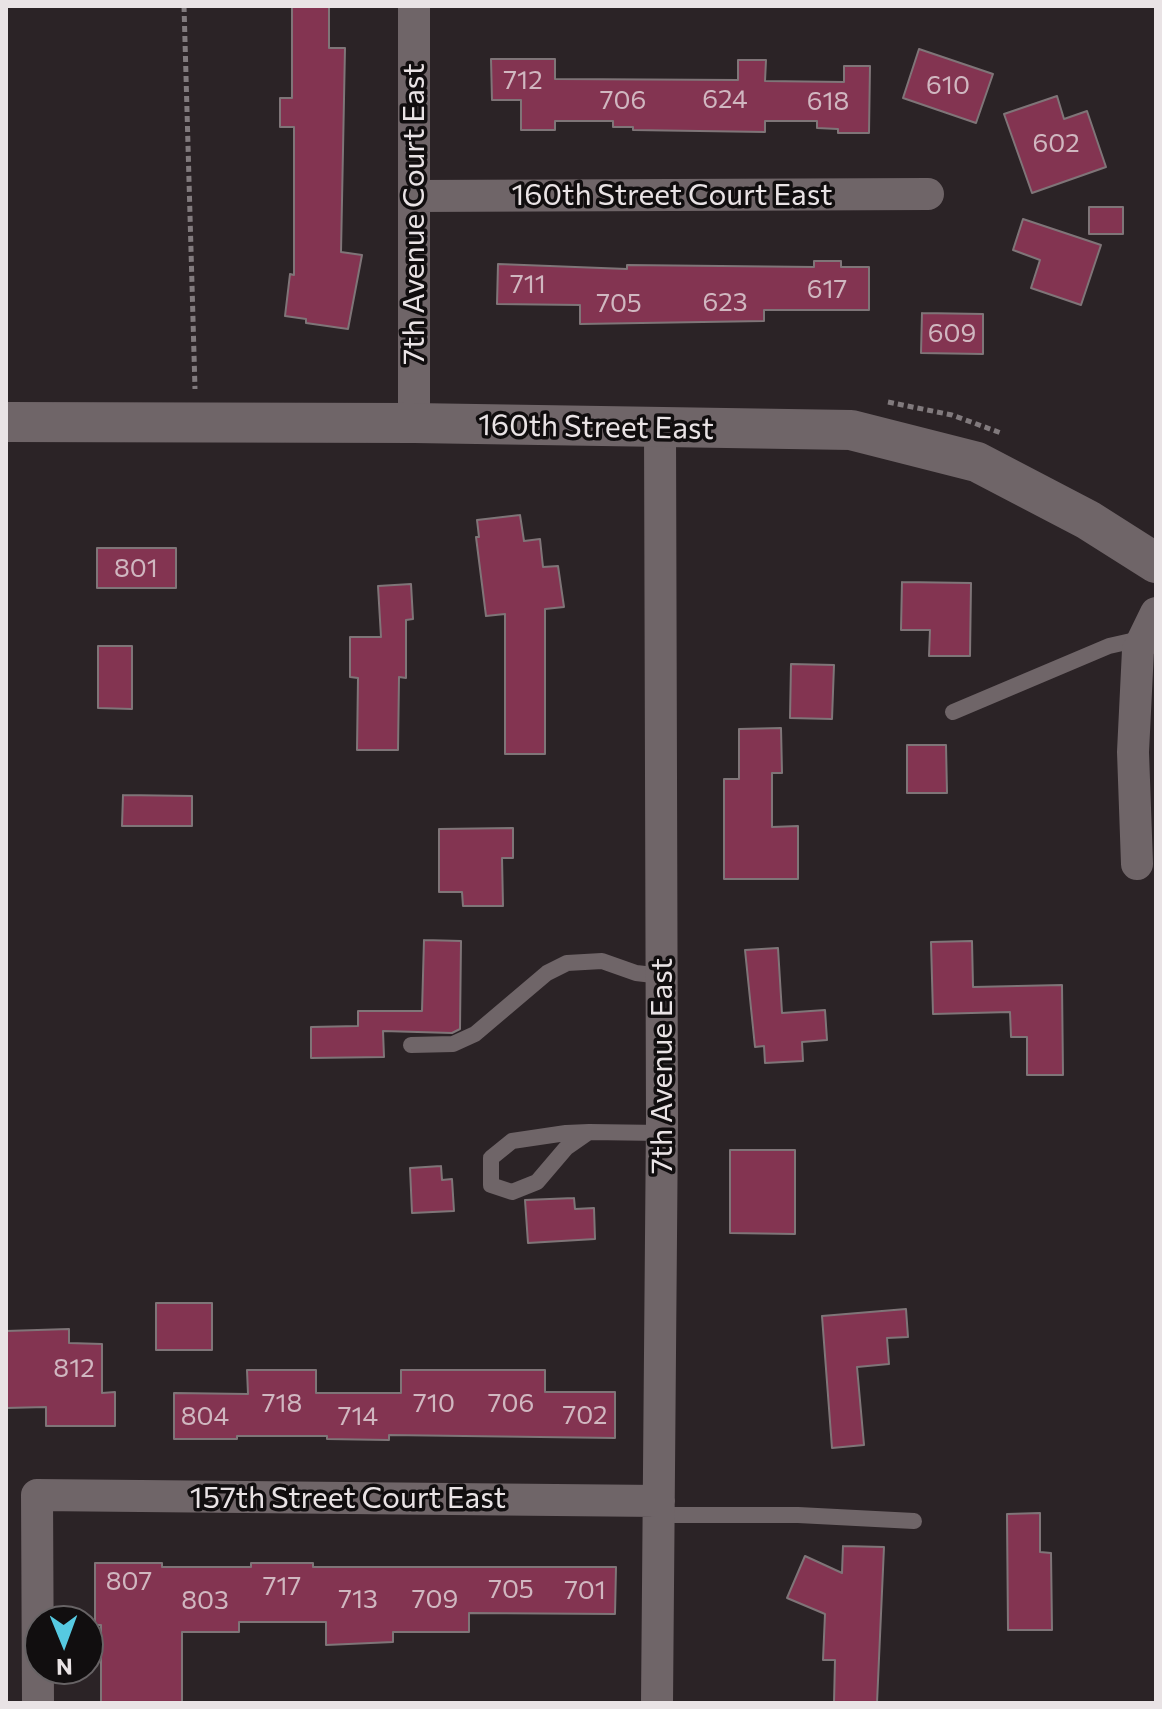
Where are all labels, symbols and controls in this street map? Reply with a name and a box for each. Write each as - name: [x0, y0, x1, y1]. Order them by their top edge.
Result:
- street label: 7th Avenue Court East: [396, 63, 432, 365]
- house number: 712: [503, 64, 543, 96]
- house number: 610: [926, 69, 970, 101]
- house number: 624: [702, 83, 748, 115]
- house number: 706: [600, 84, 646, 116]
- house number: 618: [807, 85, 849, 117]
- house number: 602: [1032, 127, 1080, 159]
- street label: 160th Street Court East: [511, 177, 833, 213]
- house number: 711: [510, 268, 546, 300]
- house number: 617: [807, 273, 847, 305]
- house number: 623: [703, 286, 747, 318]
- house number: 705: [596, 287, 642, 319]
- house number: 609: [928, 317, 976, 349]
- street label: 160th Street East: [478, 407, 714, 447]
- house number: 801: [114, 552, 158, 584]
- street label: 7th Avenue East: [644, 958, 680, 1174]
- house number: 812: [53, 1352, 95, 1384]
- house number: 718: [262, 1387, 302, 1419]
- house number: 710: [413, 1387, 455, 1419]
- house number: 706: [488, 1387, 534, 1419]
- house number: 702: [563, 1399, 607, 1431]
- house number: 804: [181, 1400, 229, 1432]
- house number: 714: [338, 1400, 378, 1432]
- street label: 157th Street Court East: [190, 1480, 506, 1516]
- house number: 807: [106, 1565, 152, 1597]
- house number: 717: [263, 1570, 301, 1602]
- house number: 705: [488, 1573, 534, 1605]
- house number: 701: [564, 1574, 606, 1606]
- house number: 713: [338, 1583, 378, 1615]
- house number: 709: [412, 1583, 458, 1615]
- house number: 803: [181, 1584, 229, 1616]
- north arrow: [24, 1605, 104, 1685]
- text: N: [56, 1654, 73, 1681]

